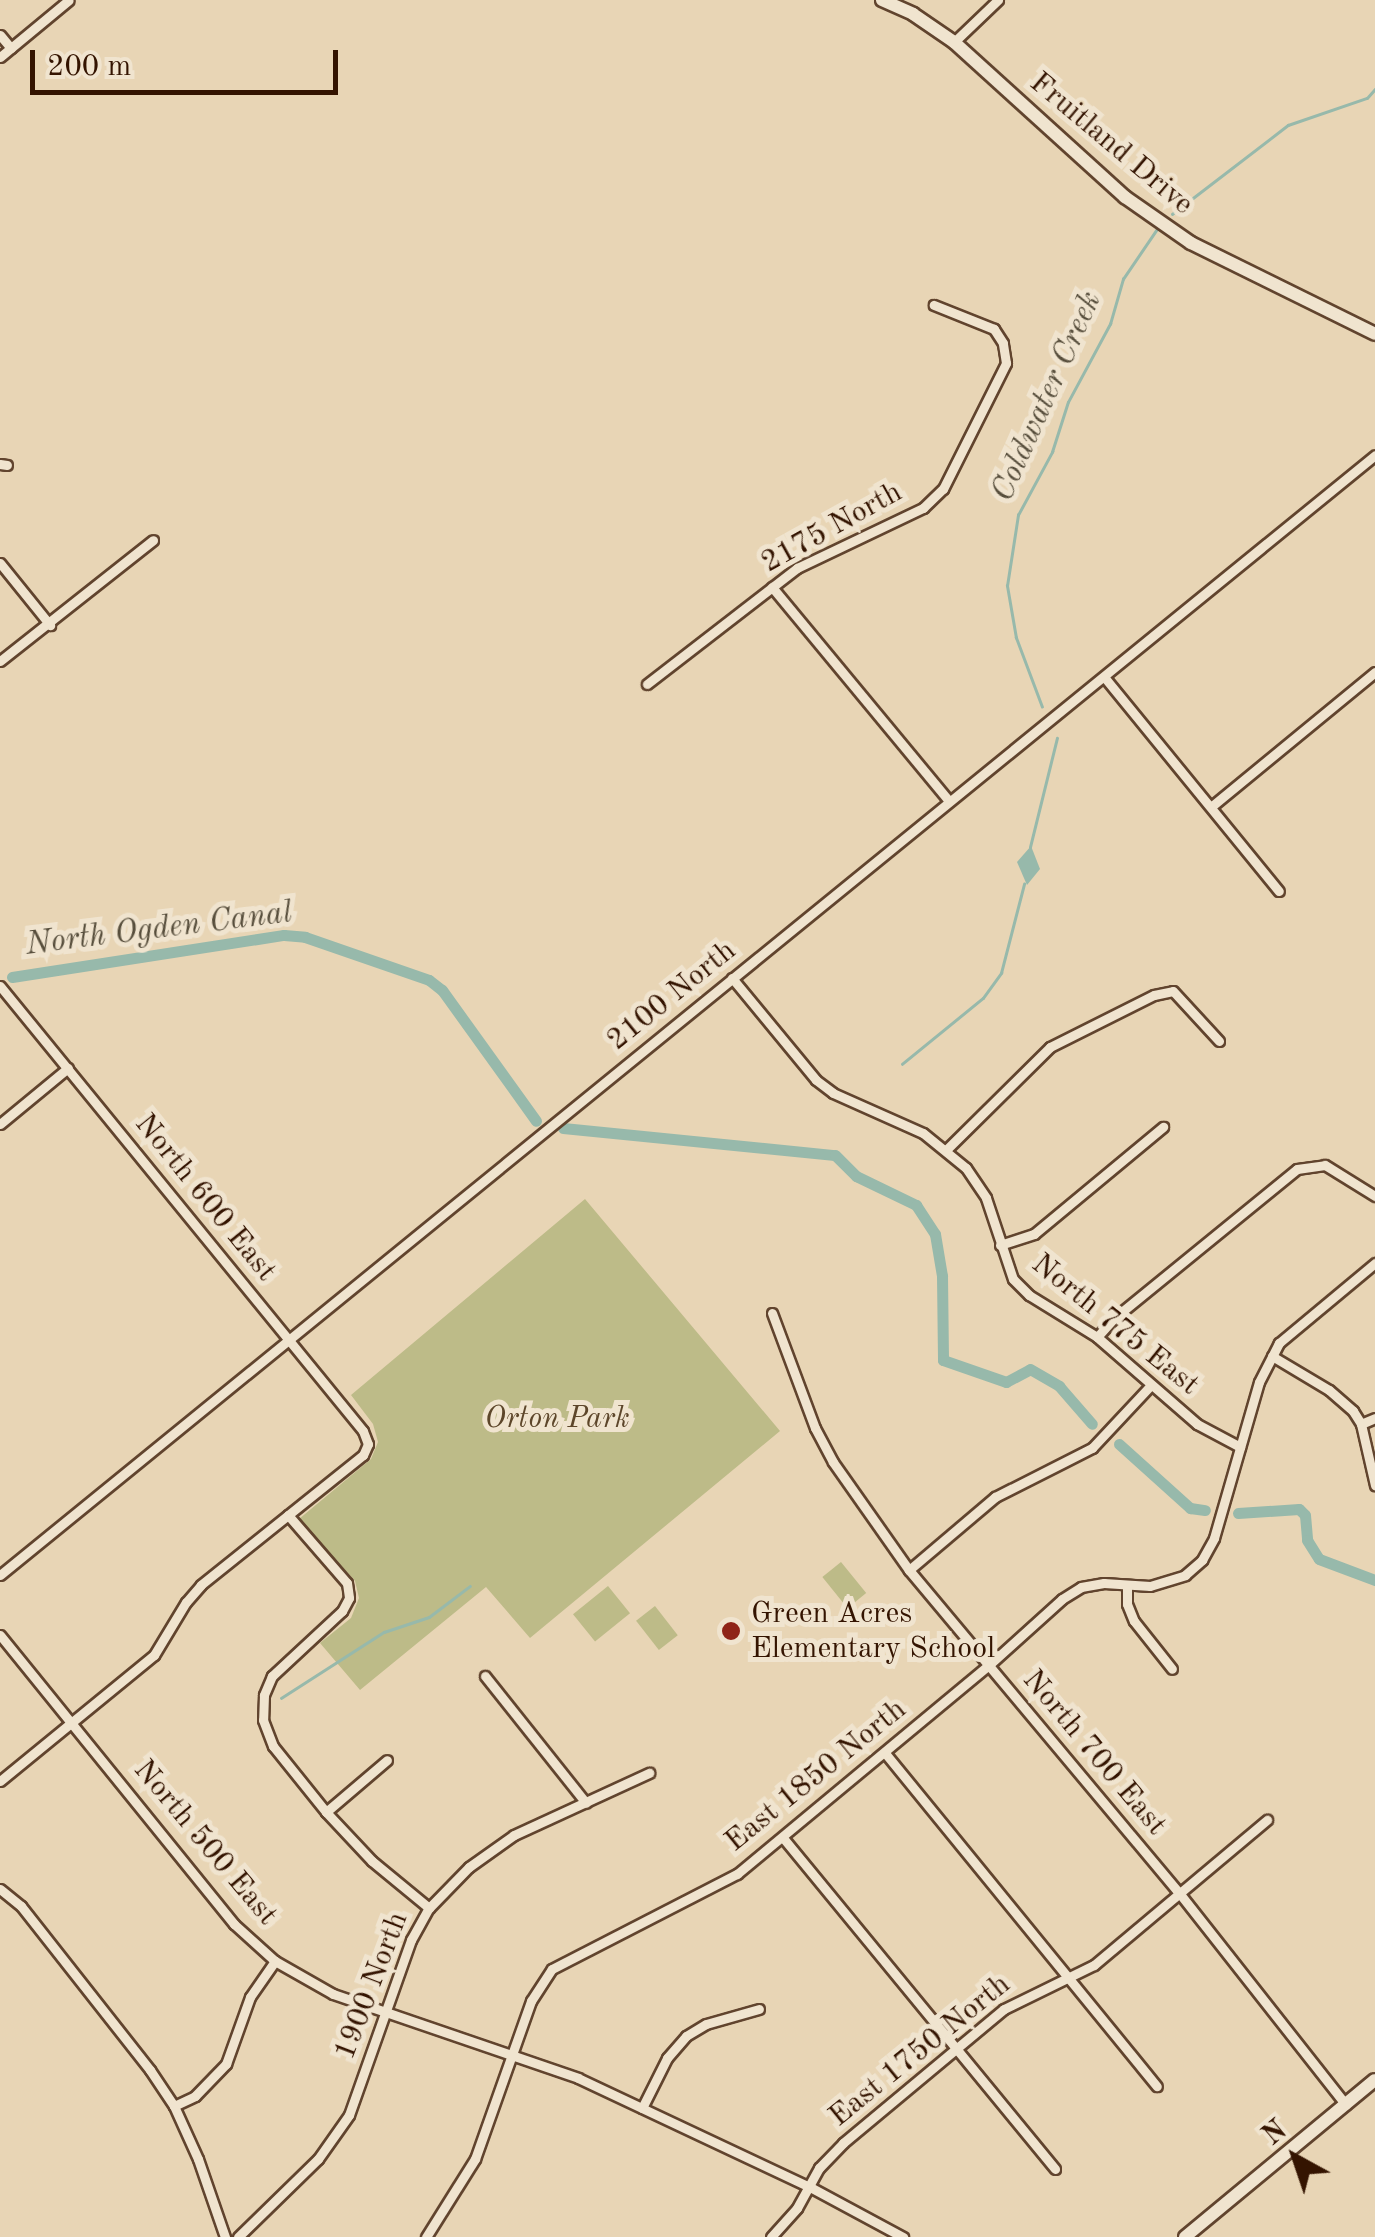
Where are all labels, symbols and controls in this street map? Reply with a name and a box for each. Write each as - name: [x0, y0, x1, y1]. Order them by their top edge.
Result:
- scale bar: [35, 30, 342, 92]
- text: 200 m: [47, 52, 131, 82]
- street label: Fruitland Drive: [1022, 65, 1200, 223]
- water label: Coldwater Creek: [985, 286, 1111, 508]
- street label: 2175 North: [755, 475, 909, 581]
- water label: North Ogden Canal: [24, 895, 294, 965]
- street label: 2100 North: [600, 933, 744, 1059]
- street label: North 600 East: [126, 1107, 284, 1289]
- street label: North 775 East: [1024, 1246, 1206, 1404]
- park label: Orton Park: [484, 1401, 630, 1437]
- place label: Green Acres Elementary School: [751, 1596, 995, 1666]
- marker: Green Acres Elementary School: [720, 1620, 742, 1642]
- street label: North 700 East: [1014, 1663, 1174, 1843]
- street label: East 1850 North: [718, 1692, 914, 1860]
- street label: North 500 East: [125, 1753, 285, 1933]
- street label: 1900 North: [327, 1907, 417, 2065]
- street label: East 1750 North: [822, 1967, 1018, 2135]
- north arrow: [1245, 2107, 1345, 2207]
- text: N: [1259, 2116, 1293, 2152]

